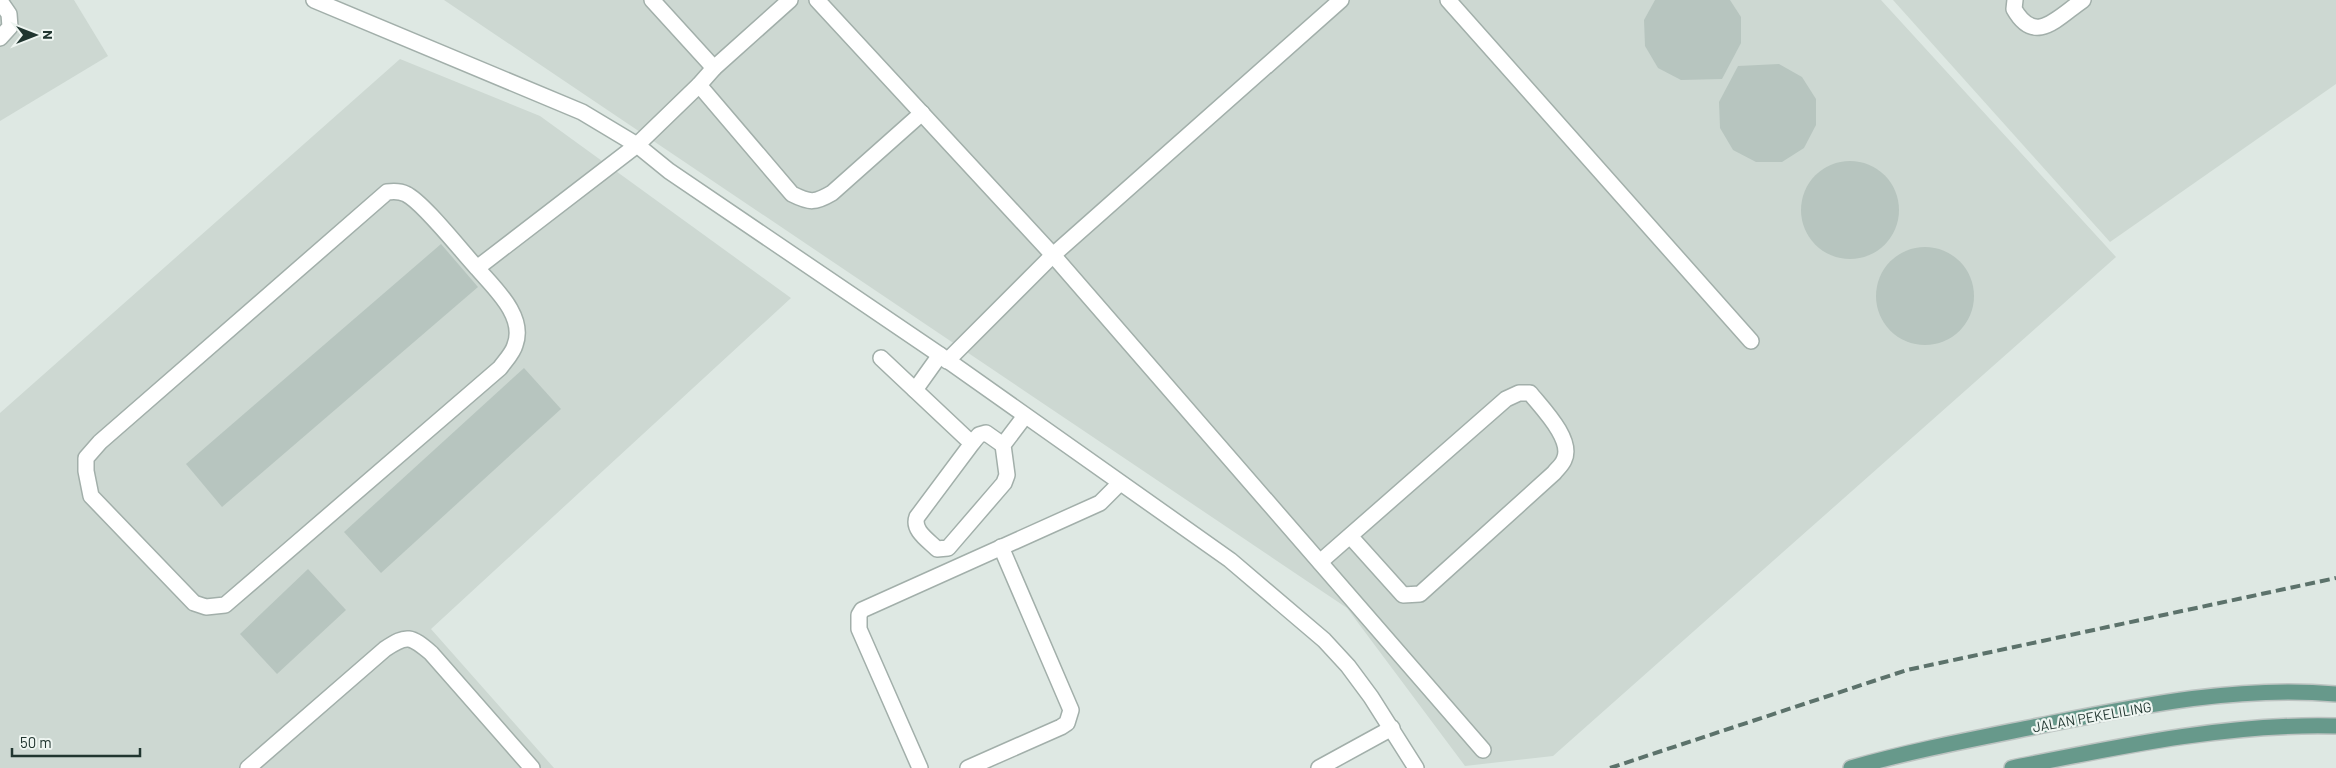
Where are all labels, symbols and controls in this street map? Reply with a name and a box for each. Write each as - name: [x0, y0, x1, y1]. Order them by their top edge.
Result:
- north arrow: [10, 10, 60, 60]
- text: N: [40, 30, 57, 40]
- street label: JALAN PEKELILING: [2031, 698, 2153, 735]
- scale bar: [12, 726, 140, 758]
- text: 50 m: [20, 733, 52, 751]

